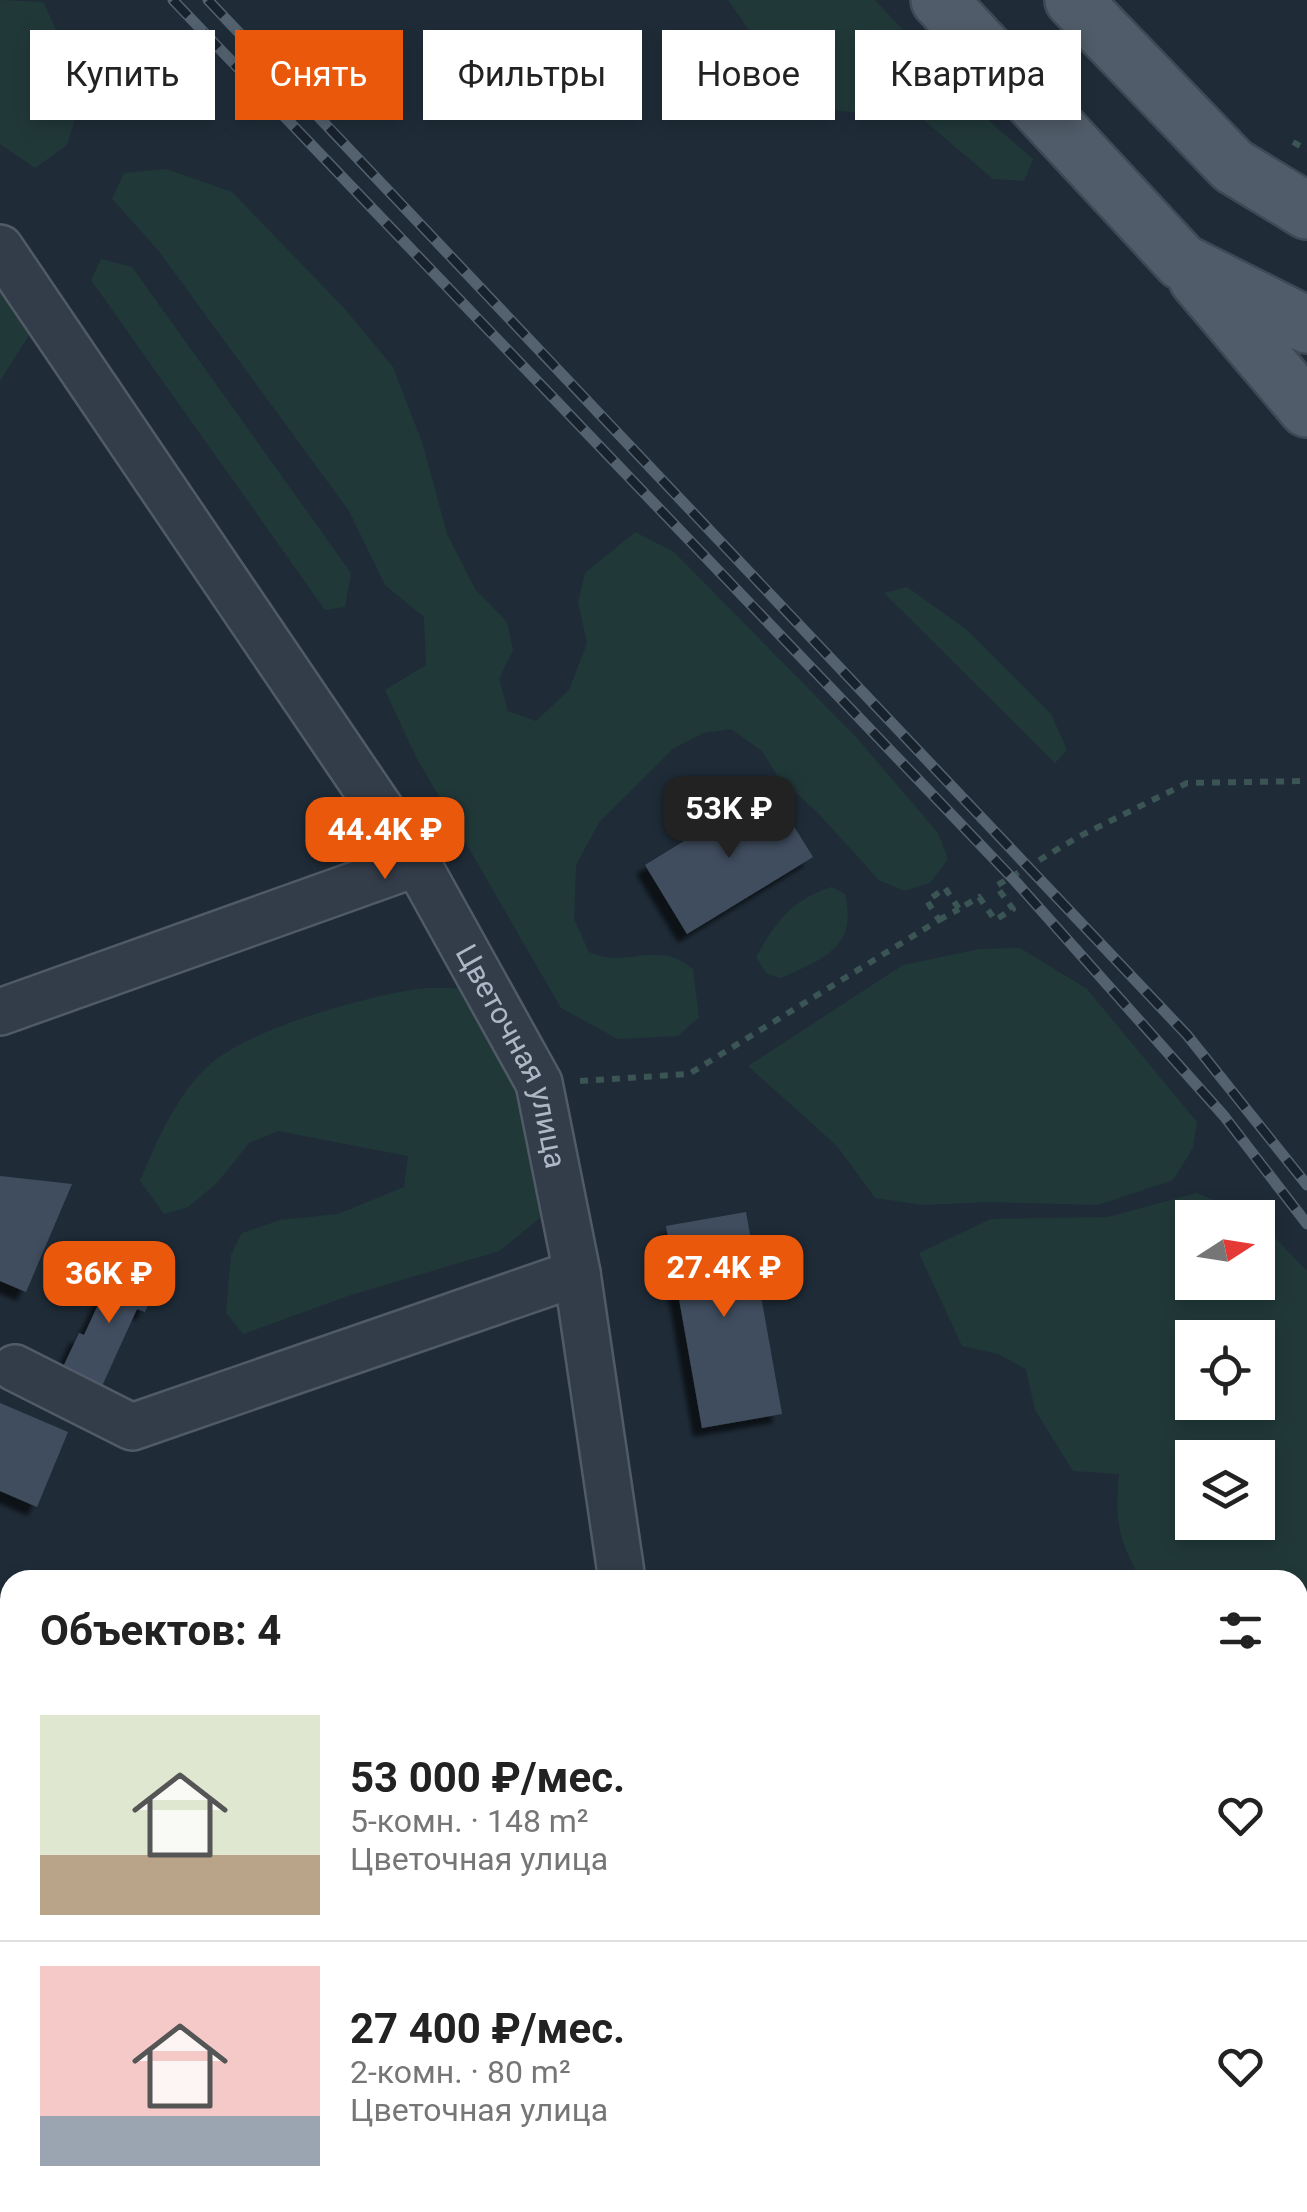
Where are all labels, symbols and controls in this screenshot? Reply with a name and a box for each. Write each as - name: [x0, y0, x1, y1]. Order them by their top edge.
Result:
- chip: Купить: [30, 30, 215, 120]
- chip: Снять: [235, 30, 403, 120]
- chip: Фильтры: [423, 30, 642, 120]
- chip: Новое: [662, 30, 835, 120]
- chip: Квартира: [855, 30, 1081, 120]
- pin: 53K ₽: [659, 776, 799, 861]
- text: 53K ₽: [685, 789, 773, 827]
- pin: 44.4K ₽: [293, 797, 477, 882]
- text: 44.4K ₽: [327, 810, 443, 848]
- street label: Цветочная улица: [449, 938, 574, 1171]
- north arrow: [1175, 1200, 1275, 1300]
- map controls: [1175, 1200, 1275, 1540]
- pin: 27.4K ₽: [632, 1235, 816, 1320]
- pin: 36K ₽: [39, 1241, 179, 1326]
- text: 27.4K ₽: [666, 1248, 782, 1286]
- text: 36K ₽: [65, 1254, 153, 1292]
- button: locate: [1175, 1320, 1275, 1420]
- button: layers: [1175, 1440, 1275, 1540]
- icon: filters: [1213, 1603, 1268, 1658]
- text: Объектов: 4: [40, 1606, 281, 1655]
- text: 53 000 ₽/мес.: [350, 1753, 625, 1802]
- icon: home: [120, 1755, 240, 1875]
- icon: heart: [1213, 1788, 1268, 1843]
- text: 5-комн. · 148 m²: [350, 1802, 589, 1840]
- text: Цветочная улица: [350, 1840, 608, 1878]
- text: 27 400 ₽/мес.: [350, 2004, 625, 2053]
- icon: home: [120, 2006, 240, 2126]
- icon: heart: [1213, 2039, 1268, 2094]
- text: 2-комн. · 80 m²: [350, 2053, 571, 2091]
- text: Цветочная улица: [350, 2091, 608, 2129]

